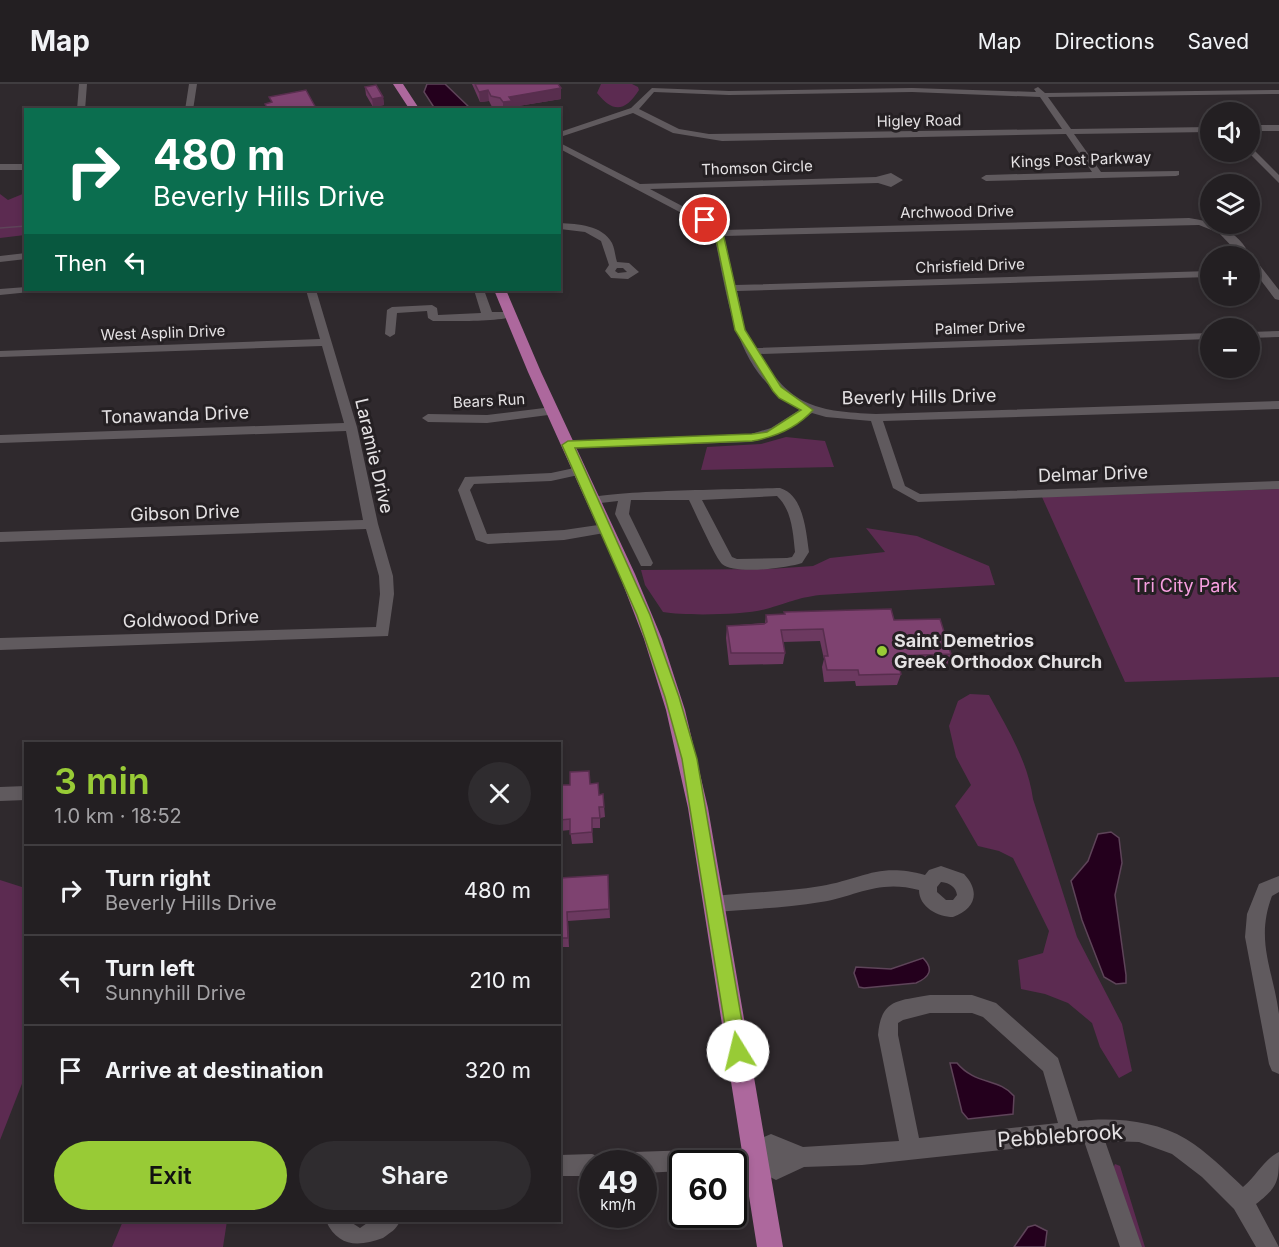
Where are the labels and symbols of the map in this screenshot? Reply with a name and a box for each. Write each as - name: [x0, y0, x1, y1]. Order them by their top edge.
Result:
- street label: Higley Road: [876, 110, 962, 131]
- street label: Kings Post Parkway: [1010, 148, 1152, 171]
- street label: Thomson Circle: [701, 156, 813, 179]
- pin: [679, 194, 730, 245]
- street label: Archwood Drive: [900, 201, 1014, 222]
- street label: Chrisfield Drive: [915, 254, 1025, 277]
- street label: Palmer Drive: [934, 316, 1026, 339]
- street label: West Asplin Drive: [100, 321, 226, 344]
- street label: Beverly Hills Drive: [842, 385, 996, 408]
- street label: Bears Run: [452, 389, 526, 412]
- street label: Laramie Drive: [351, 396, 398, 516]
- street label: Tonawanda Drive: [101, 401, 249, 428]
- street label: Delmar Drive: [1038, 461, 1148, 486]
- street label: Gibson Drive: [130, 500, 240, 525]
- park label: Tri City Park: [1133, 575, 1237, 596]
- street label: Goldwood Drive: [122, 606, 259, 631]
- place label: Saint Demetrios Greek Orthodox Church: [894, 630, 1102, 672]
- marker: Saint Demetrios Greek Orthodox Church: [875, 644, 889, 658]
- position arrow: [706, 1019, 770, 1083]
- street label: Pebblebrook: [996, 1119, 1124, 1152]
- speed limit sign: 60: [669, 1150, 747, 1228]

